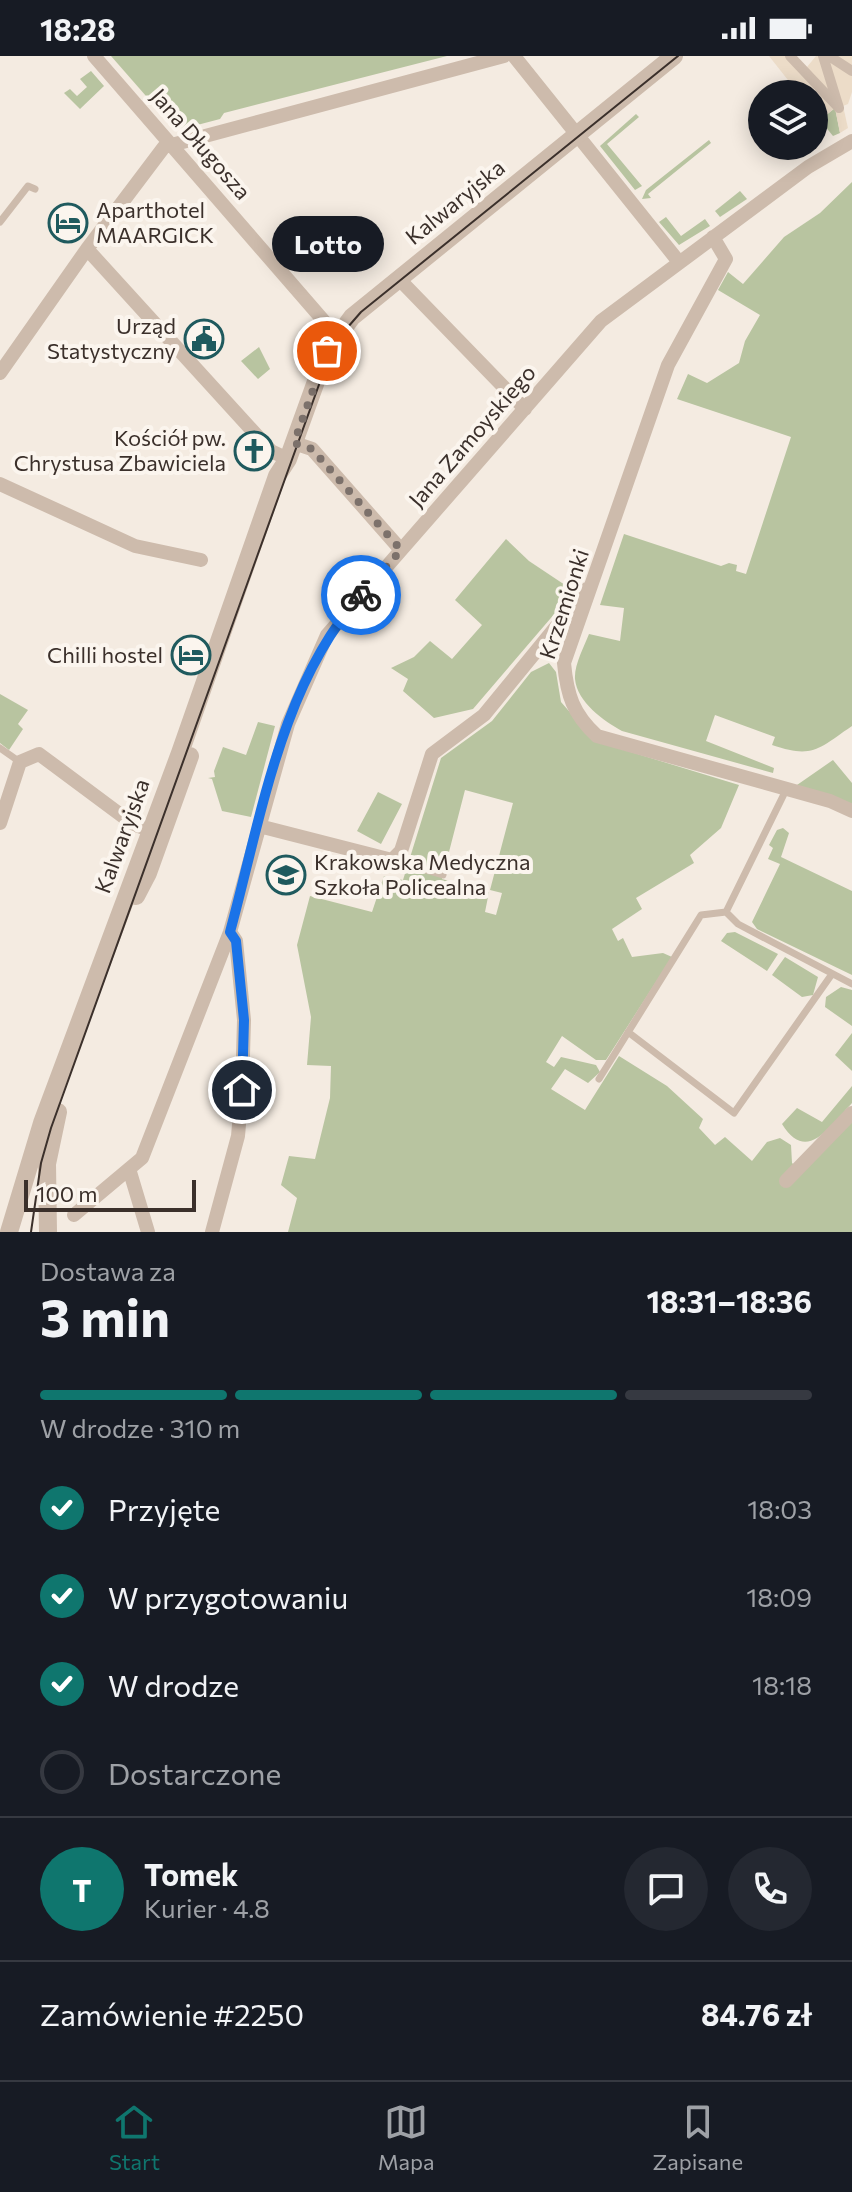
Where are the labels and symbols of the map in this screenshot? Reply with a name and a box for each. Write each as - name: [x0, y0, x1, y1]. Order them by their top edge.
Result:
- street label: Jana Długosza: [146, 83, 257, 205]
- street label: Kalwaryjska: [400, 153, 510, 250]
- place label: Aparthotel MAARGICK: [96, 196, 214, 248]
- hotel icon: Aparthotel MAARGICK: [47, 202, 89, 244]
- callout: Lotto: [271, 215, 383, 271]
- place label: Urząd Statystyczny: [47, 312, 176, 364]
- pin: [293, 317, 361, 385]
- public building icon: Urząd Statystyczny: [183, 318, 225, 360]
- street label: Jana Zamoyskiego: [402, 359, 541, 512]
- place label: Kościół pw. Chrystusa Zbawiciela: [14, 424, 226, 476]
- church icon: Kościół pw. Chrystusa Zbawiciela: [233, 430, 275, 472]
- street label: Krzemionki: [533, 545, 594, 662]
- courier: [321, 555, 401, 635]
- hotel icon: Chilli hostel: [170, 634, 212, 676]
- place label: Chilli hostel: [47, 641, 163, 668]
- street label: Kalwaryjska: [88, 775, 155, 897]
- place label: Krakowska Medyczna Szkoła Policealna: [314, 848, 530, 900]
- school or university icon: Krakowska Medyczna Szkoła Policealna: [265, 854, 307, 896]
- pin: [208, 1056, 276, 1124]
- scale bar: [24, 1176, 196, 1212]

